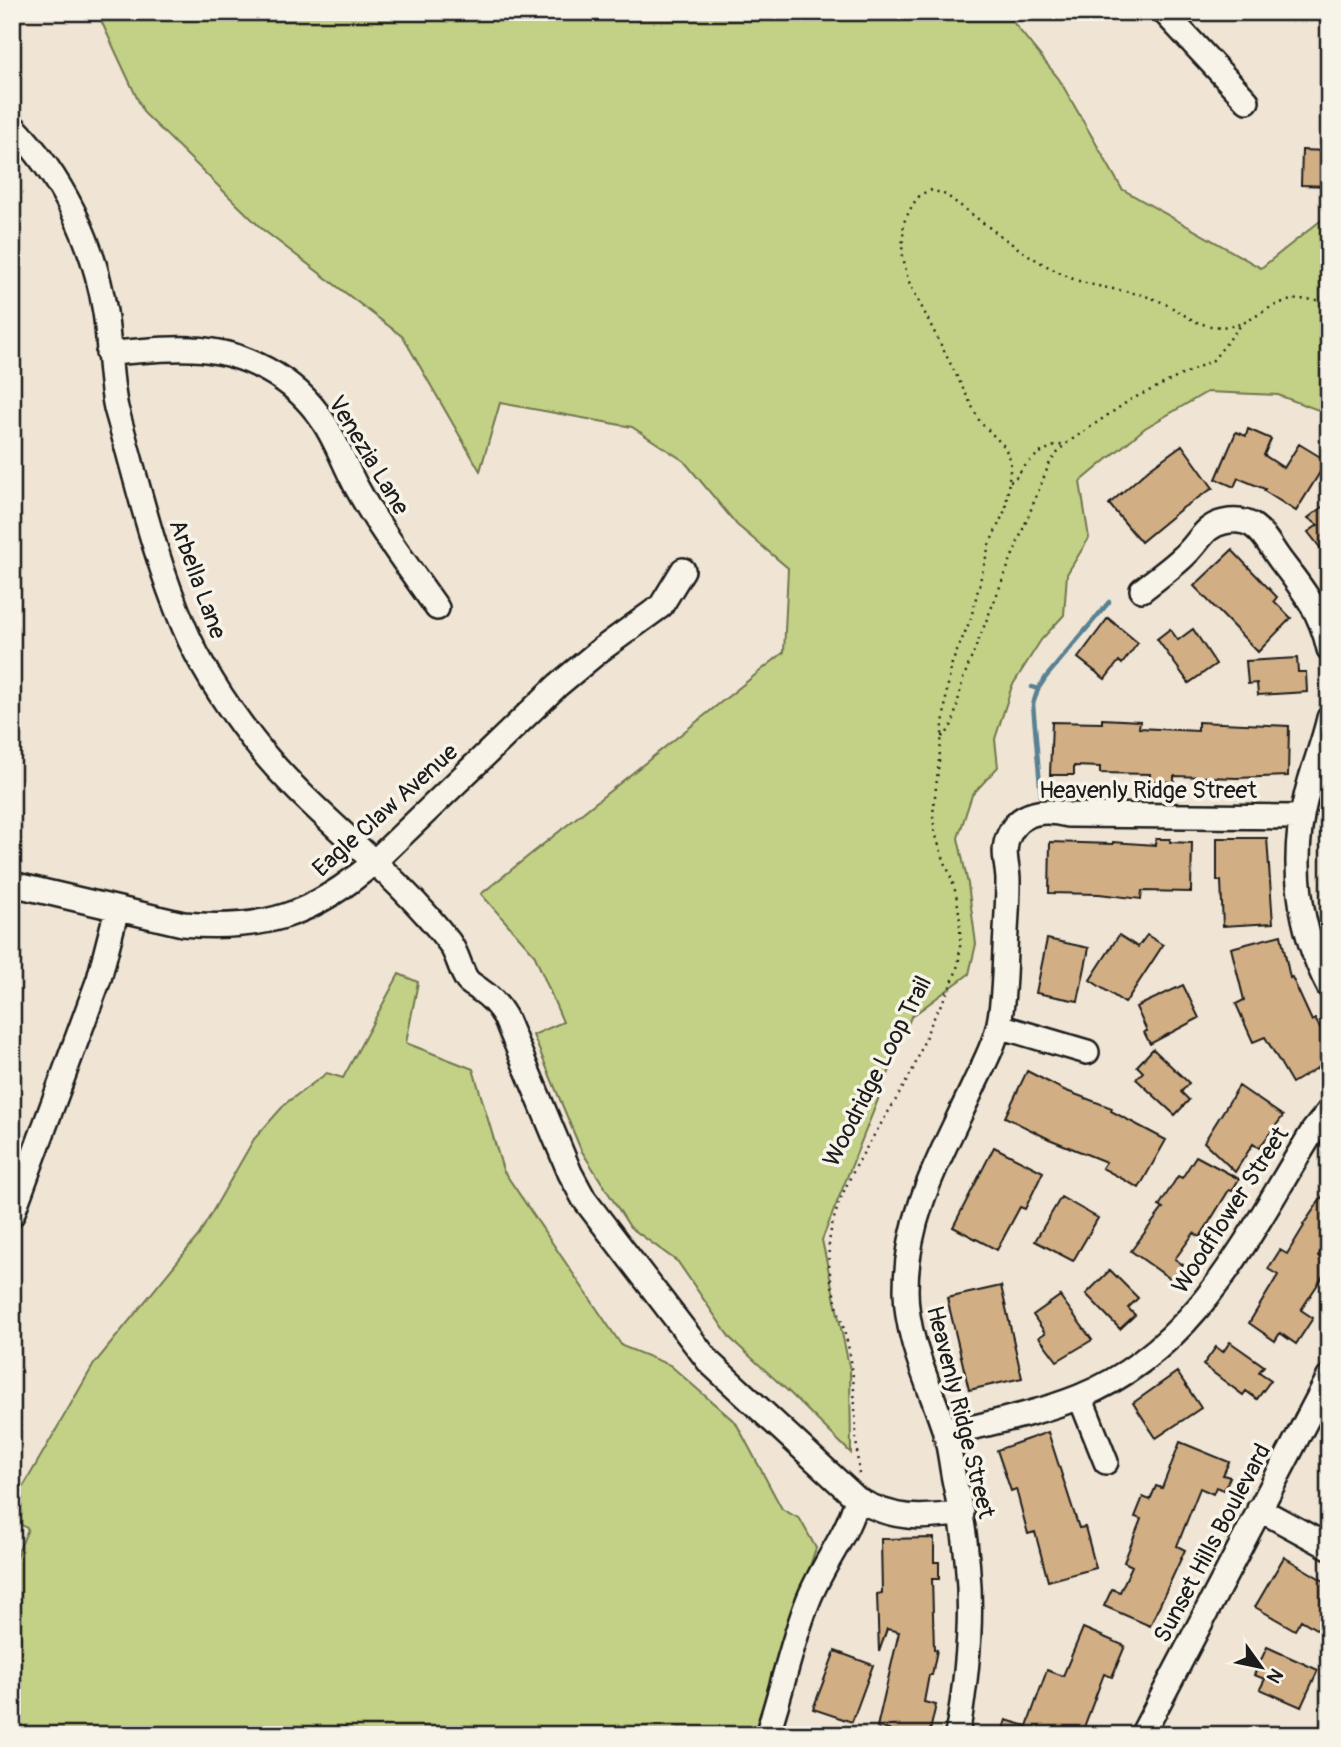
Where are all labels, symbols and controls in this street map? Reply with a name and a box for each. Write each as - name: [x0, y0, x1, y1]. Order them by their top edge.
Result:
- street label: Venezia Lane: [322, 390, 416, 520]
- street label: Arbella Lane: [163, 516, 233, 643]
- street label: Eagle Claw Avenue: [307, 737, 464, 883]
- street label: Heavenly Ridge Street: [1039, 776, 1257, 805]
- street label: Woodridge Loop Trail: [817, 971, 938, 1171]
- street label: Woodflower Street: [1166, 1121, 1295, 1299]
- street label: Heavenly Ridge Street: [920, 1303, 1001, 1522]
- street label: Sunset Hills Boulevard: [1148, 1439, 1277, 1648]
- north arrow: [1226, 1632, 1296, 1702]
- text: N: [1261, 1664, 1288, 1688]

